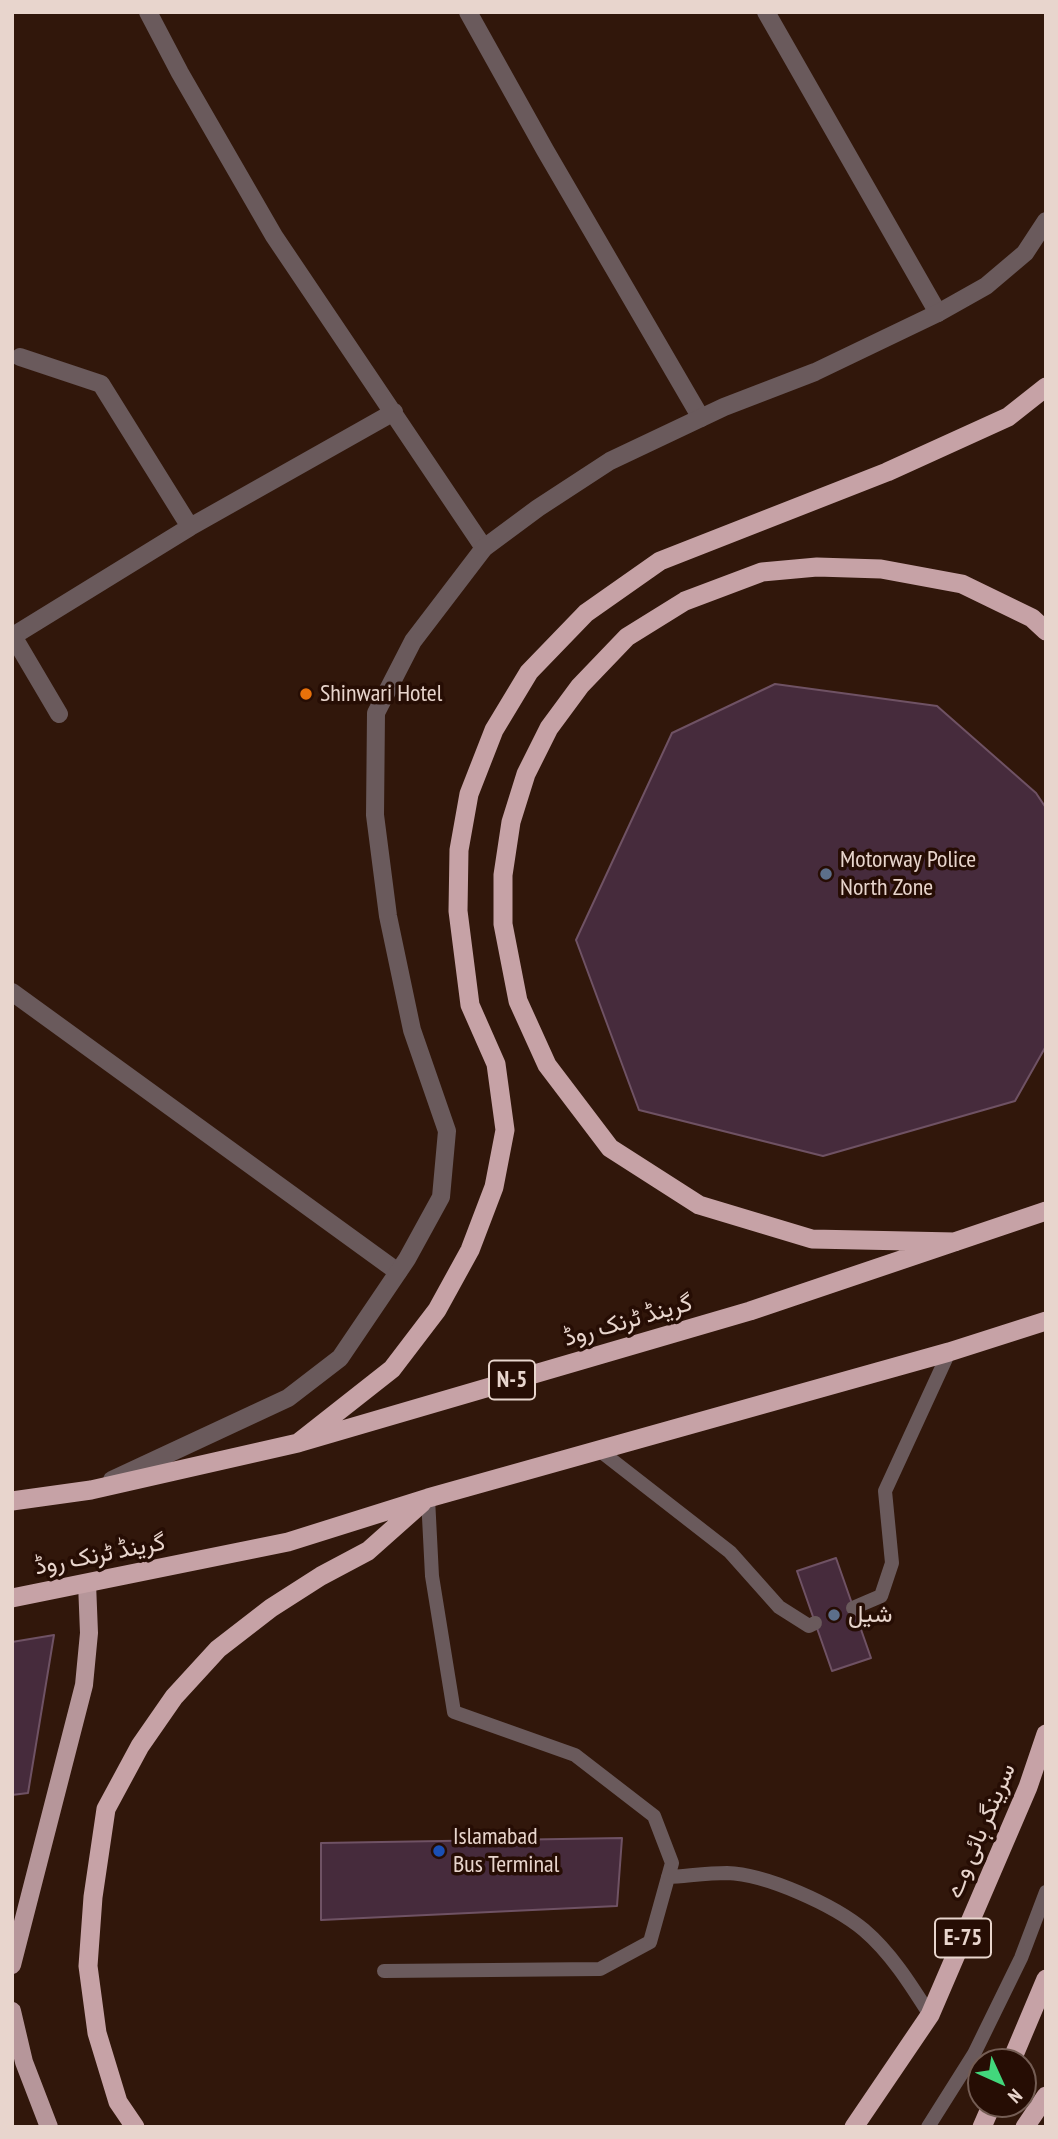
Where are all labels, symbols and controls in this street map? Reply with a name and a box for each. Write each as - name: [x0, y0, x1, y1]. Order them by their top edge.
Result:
- place label: Shinwari Hotel: [320, 680, 442, 708]
- marker: Shinwari Hotel: [298, 686, 314, 702]
- place label: Motorway Police North Zone: [840, 846, 976, 902]
- marker: Motorway Police North Zone: [818, 866, 834, 882]
- street label: گرینڈ ٹرنک روڈ: [560, 1289, 696, 1353]
- road number: N-5: [489, 1360, 535, 1400]
- street label: گرینڈ ٹرنک روڈ: [32, 1528, 168, 1582]
- place label: شیل: [848, 1601, 893, 1629]
- marker: شیل: [826, 1607, 842, 1623]
- street label: سرینگر ہائی وے: [940, 1759, 1022, 1903]
- place label: Islamabad Bus Terminal: [453, 1823, 559, 1879]
- marker: Islamabad Bus Terminal: [431, 1843, 447, 1859]
- road number: E-75: [935, 1918, 991, 1957]
- north arrow: [967, 2048, 1037, 2118]
- text: N: [1003, 2084, 1028, 2109]

